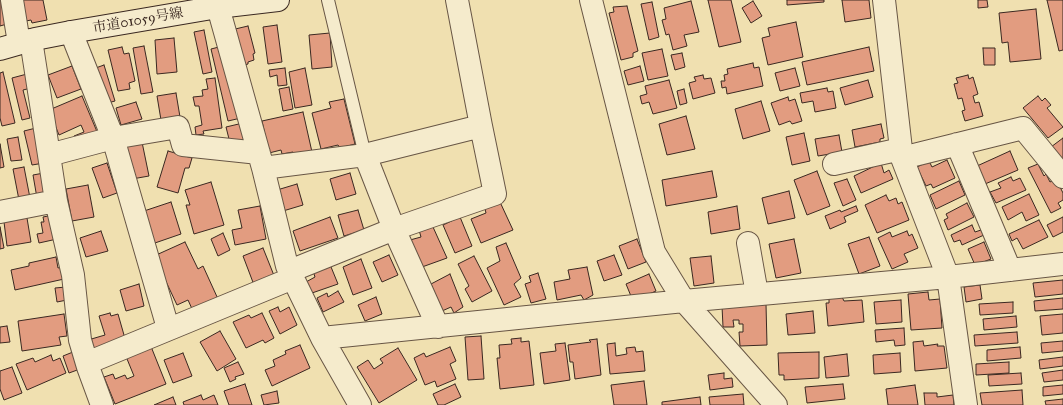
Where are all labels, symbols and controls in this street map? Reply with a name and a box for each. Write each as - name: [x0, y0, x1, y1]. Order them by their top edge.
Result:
- street label: 市道01059号線: [91, 5, 185, 37]

